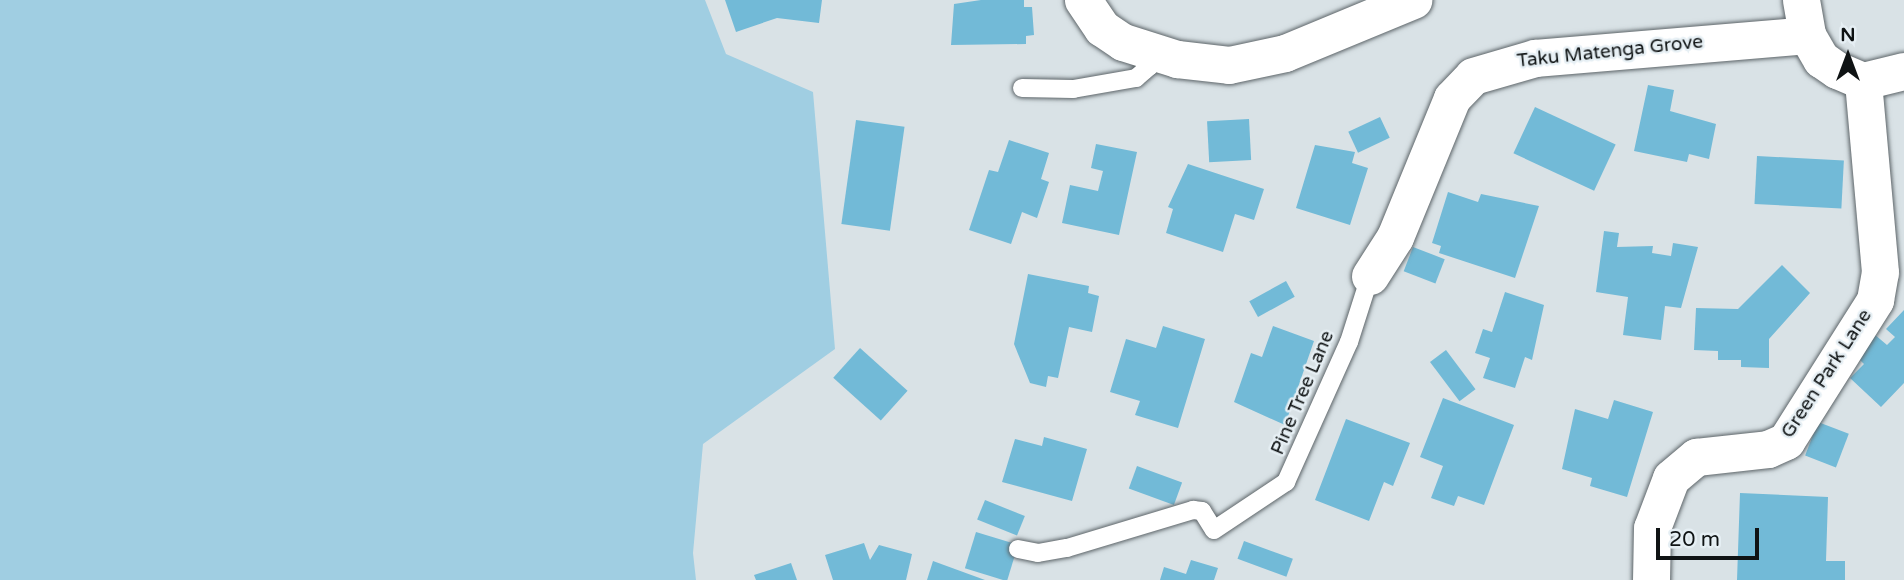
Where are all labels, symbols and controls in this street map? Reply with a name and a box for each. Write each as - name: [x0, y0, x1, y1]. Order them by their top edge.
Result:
- north arrow: [1813, 21, 1883, 91]
- text: N: [1840, 24, 1856, 46]
- street label: Taku Matenga Grove: [1516, 31, 1704, 73]
- street label: Green Park Lane: [1777, 305, 1877, 443]
- street label: Pine Tree Lane: [1267, 328, 1339, 458]
- scale bar: [1659, 514, 1762, 558]
- text: 20 m: [1669, 527, 1720, 552]

